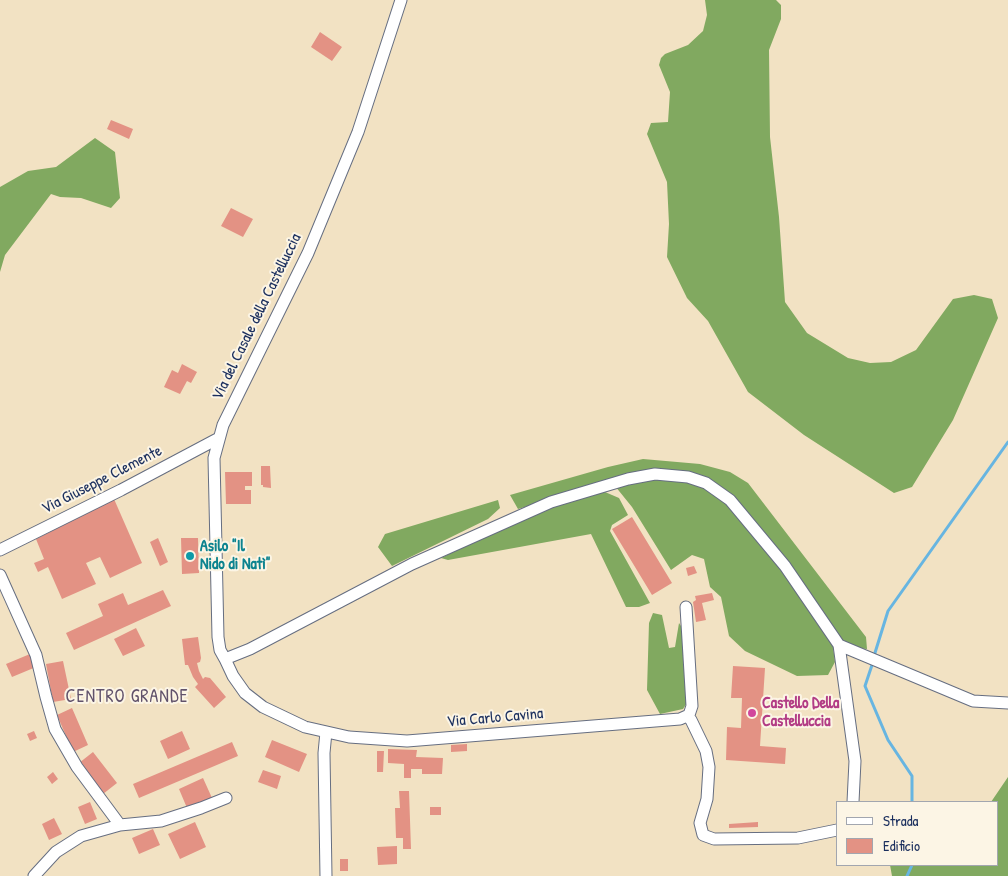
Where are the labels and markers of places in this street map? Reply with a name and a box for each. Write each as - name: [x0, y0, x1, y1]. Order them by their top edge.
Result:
- place label: Asilo "Il Nido di Natì": [200, 537, 271, 575]
- marker: Asilo "Il Nido di Natì": [184, 550, 196, 562]
- place label: Castello Della Castelluccia: [762, 694, 839, 732]
- marker: Castello Della Castelluccia: [746, 707, 758, 719]

